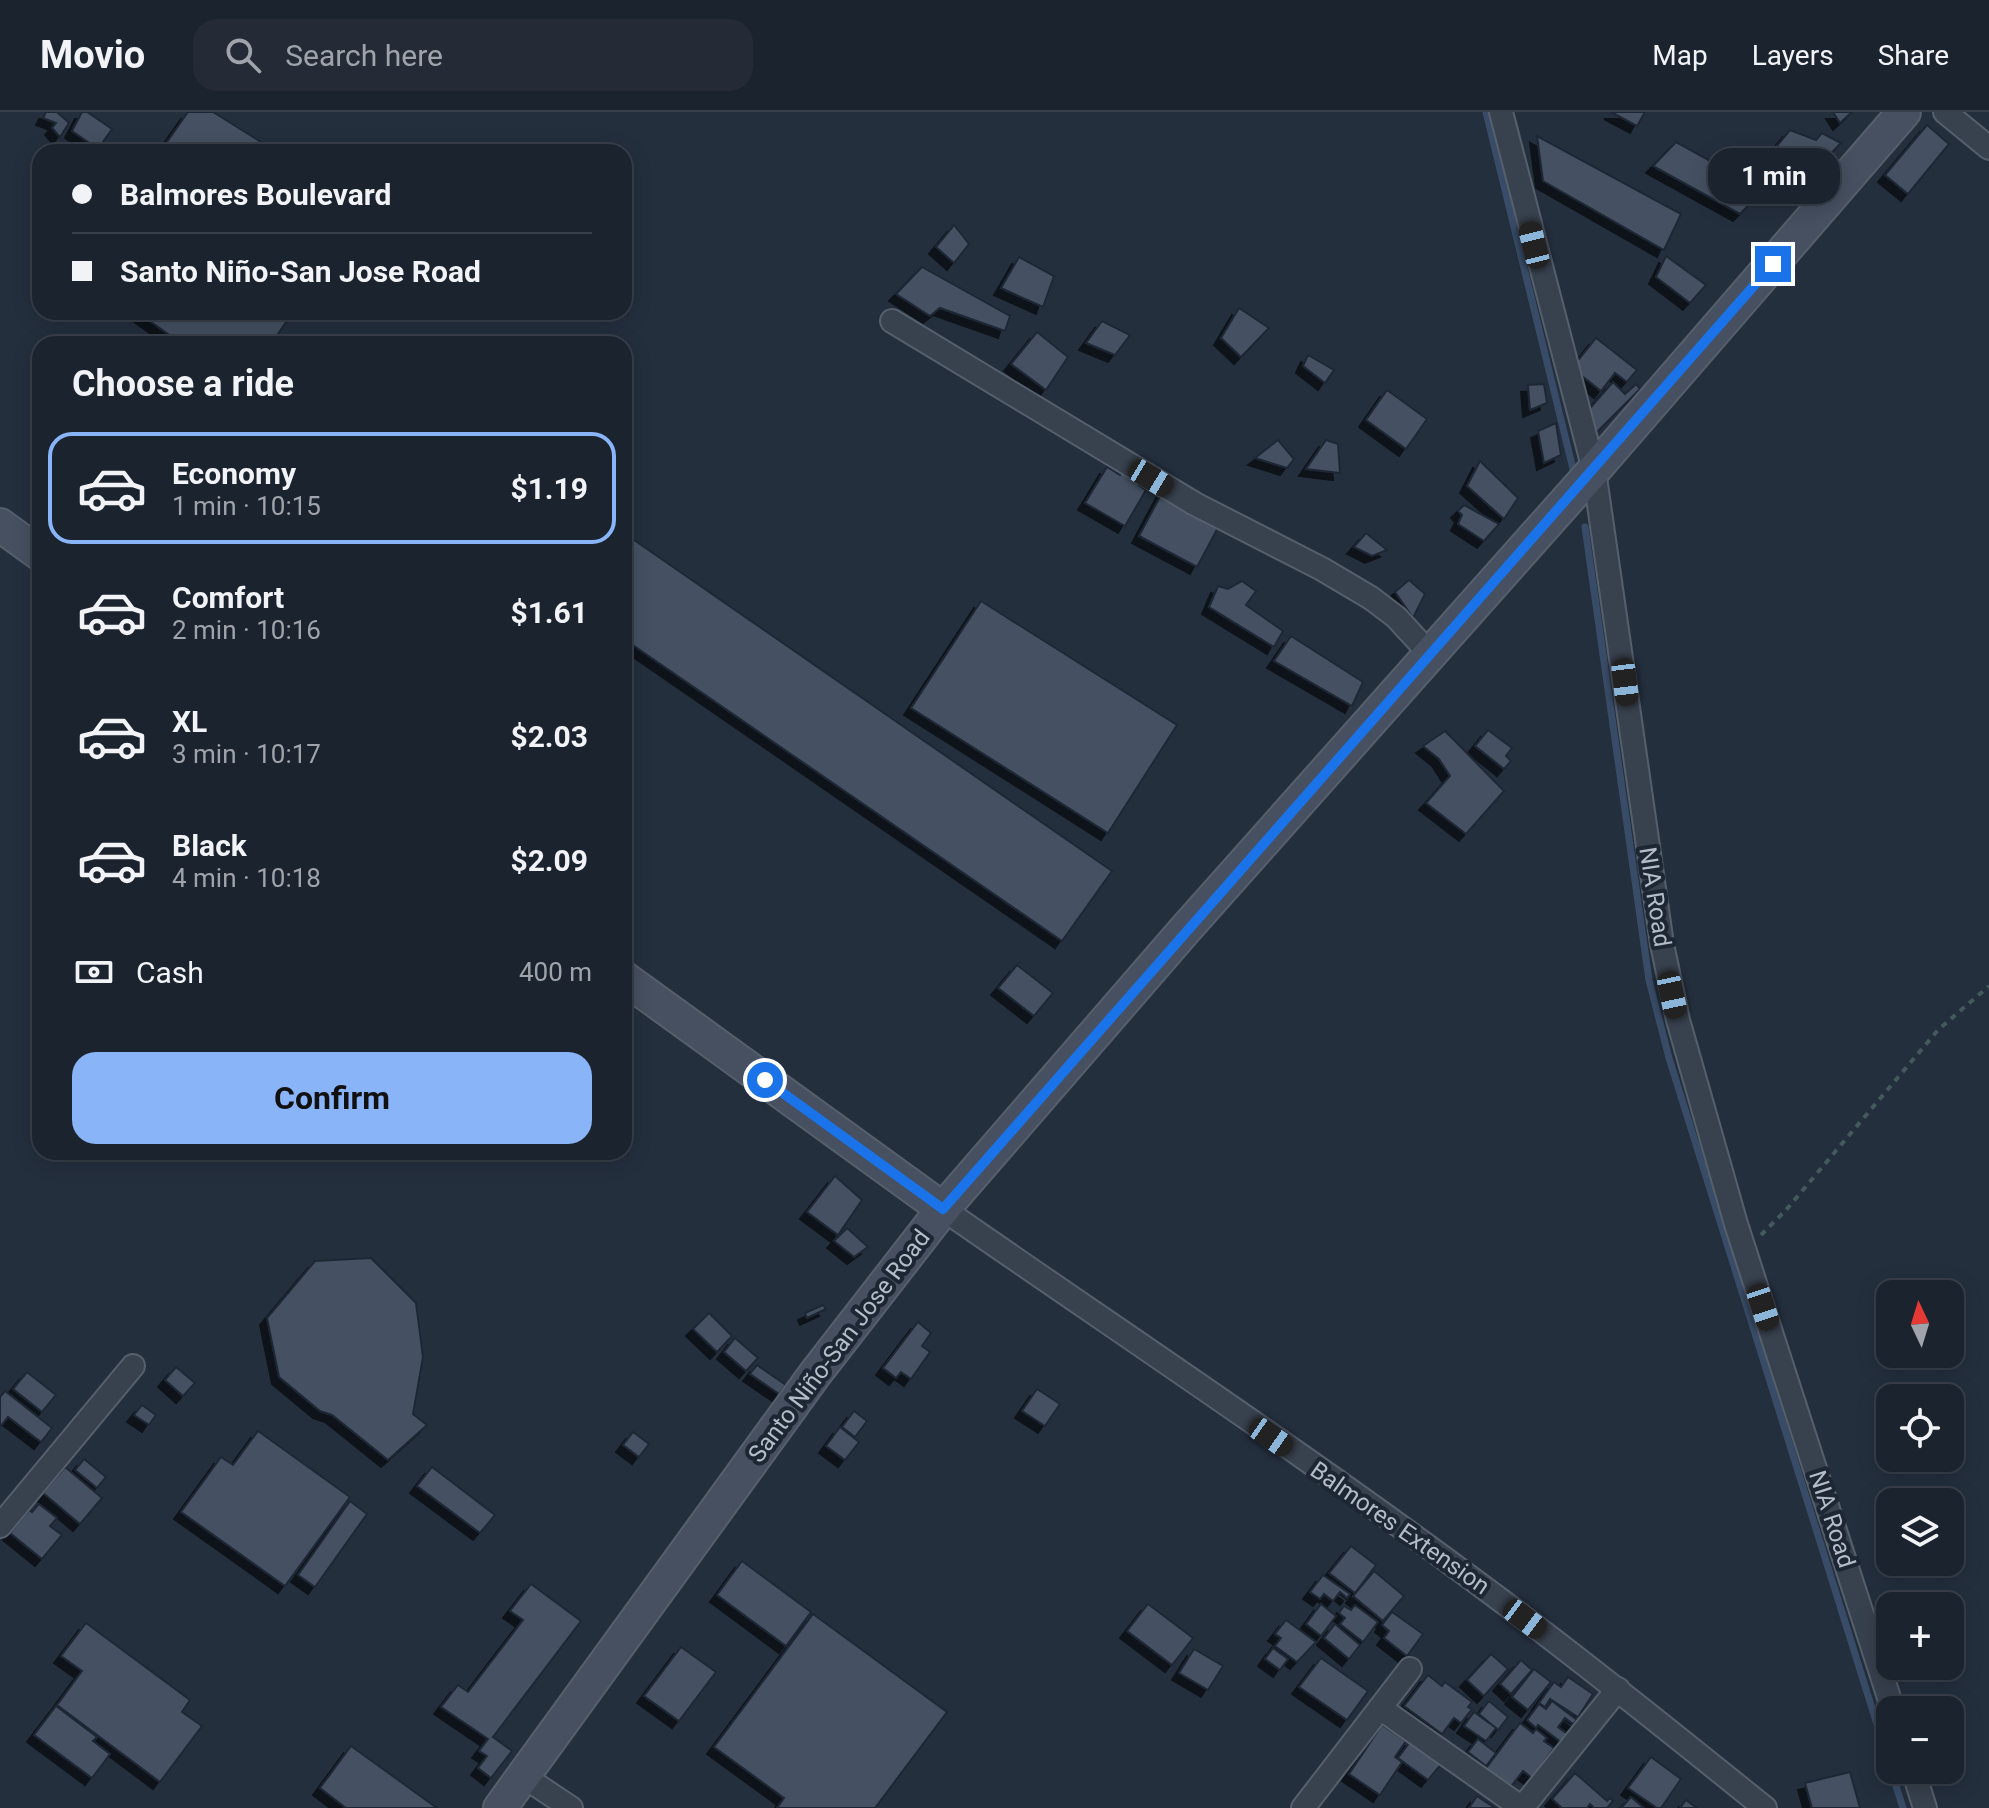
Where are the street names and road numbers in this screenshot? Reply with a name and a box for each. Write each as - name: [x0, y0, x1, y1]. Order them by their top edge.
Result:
- street label: NIA Road: [1633, 845, 1677, 949]
- street label: Santo Niño-San Jose Road: [742, 1224, 936, 1468]
- street label: Balmores Extension: [1305, 1456, 1495, 1600]
- street label: NIA Road: [1803, 1467, 1861, 1571]

